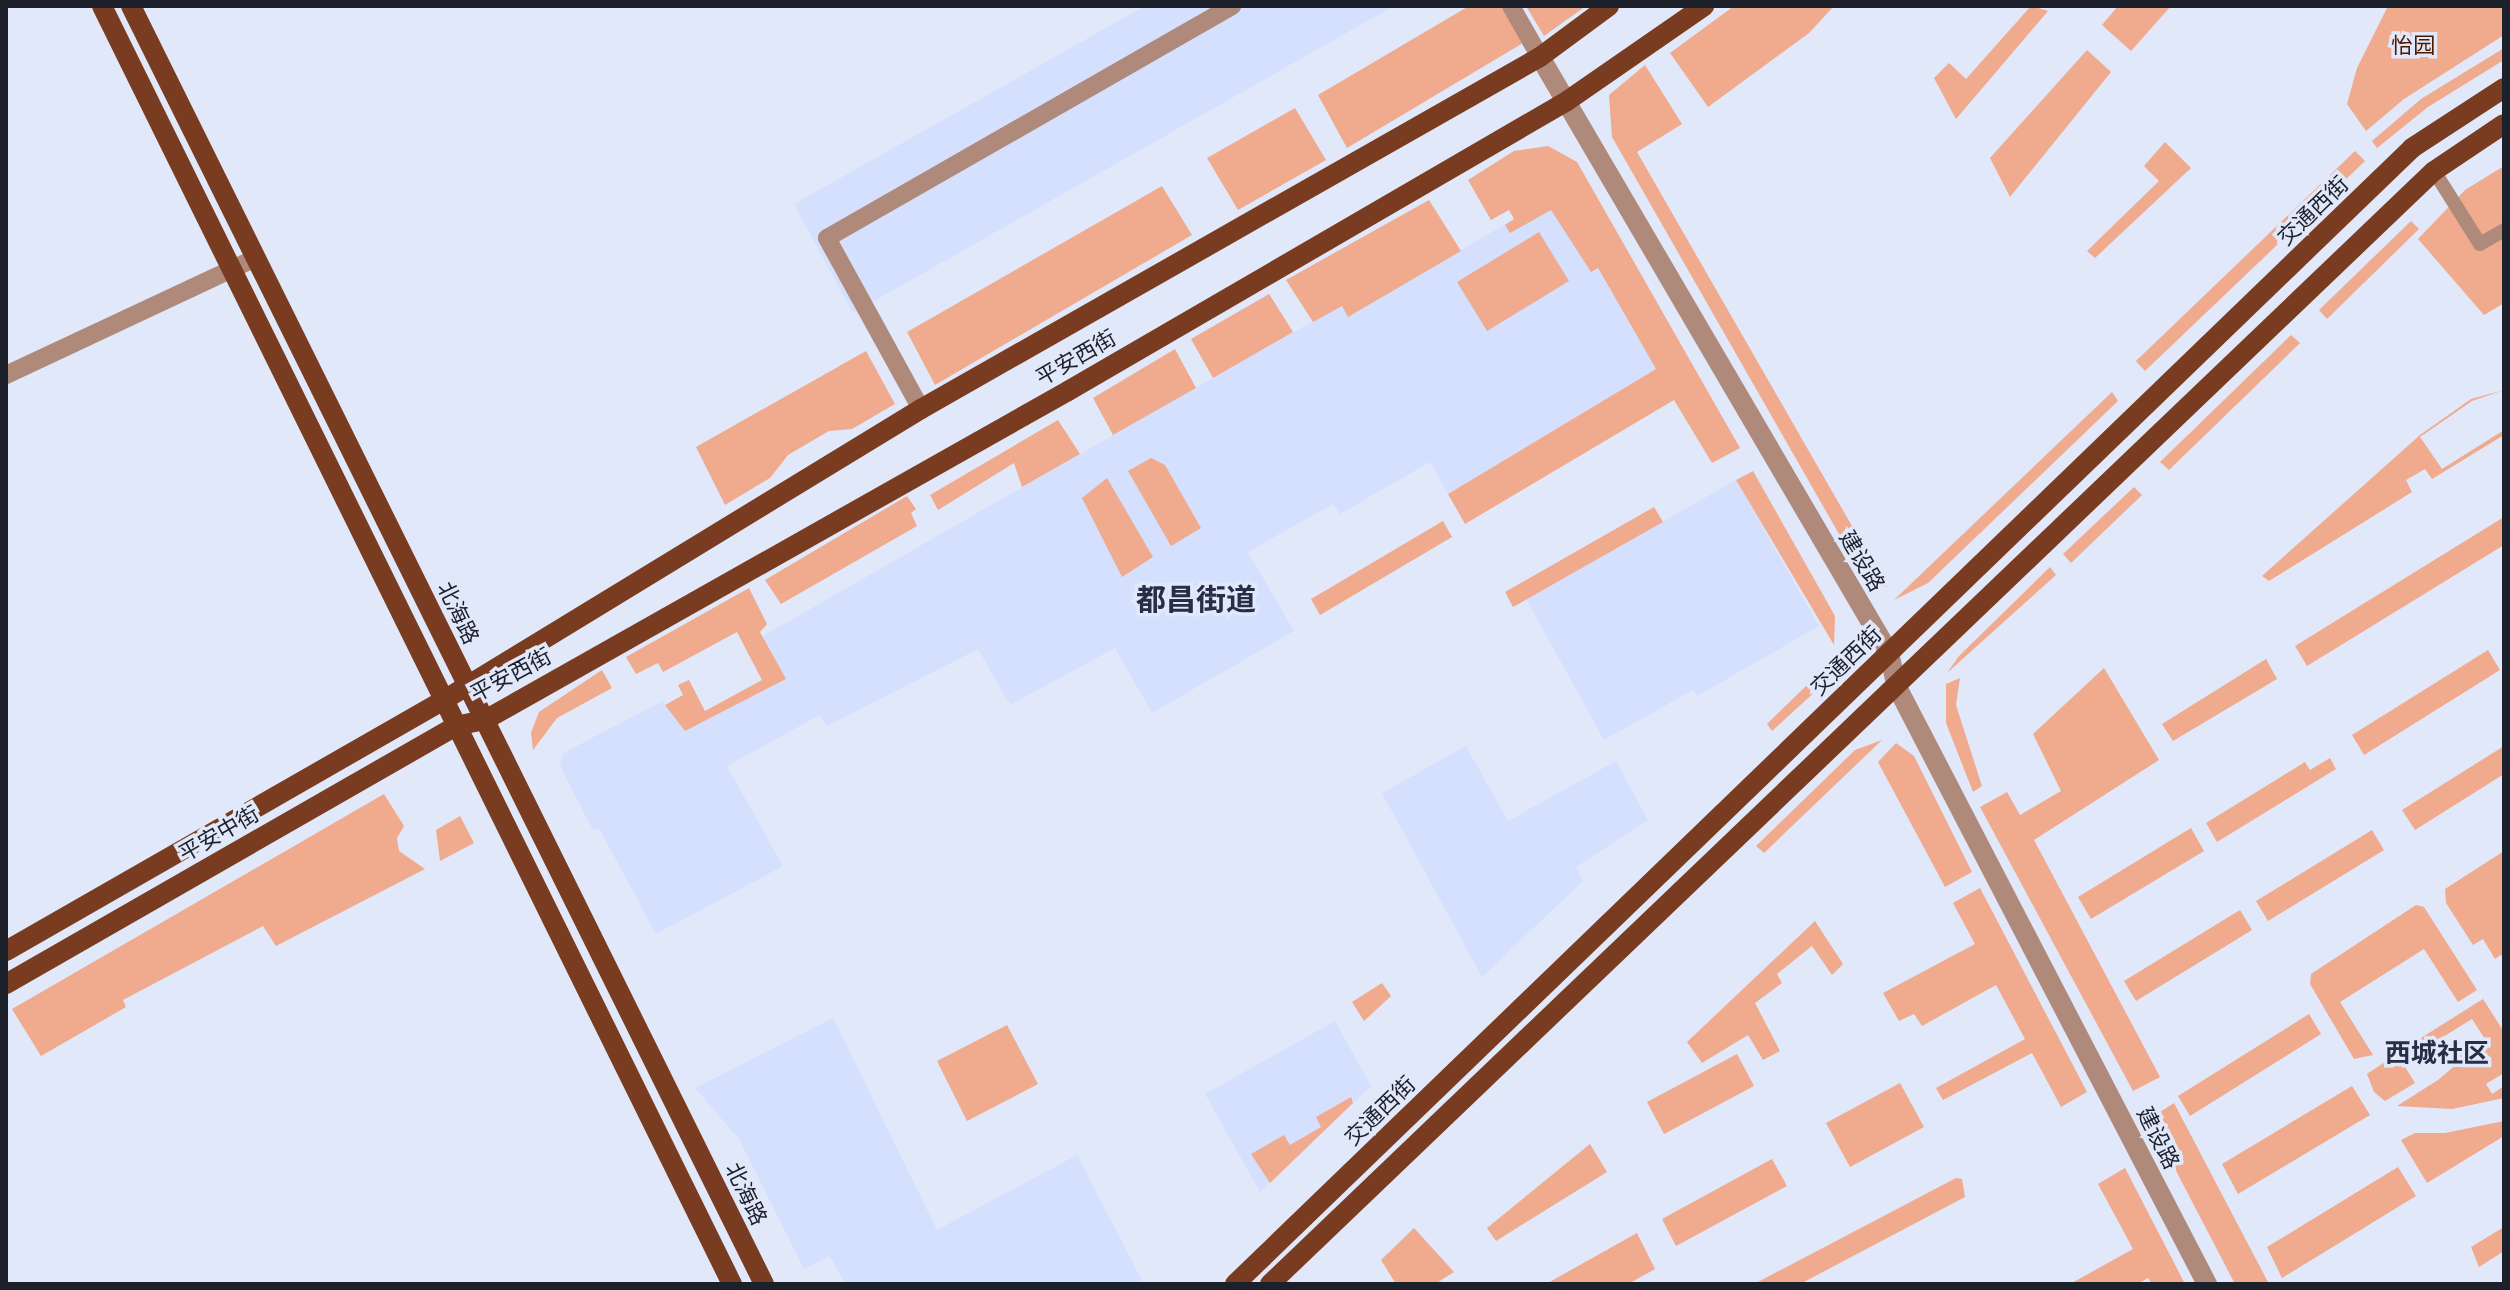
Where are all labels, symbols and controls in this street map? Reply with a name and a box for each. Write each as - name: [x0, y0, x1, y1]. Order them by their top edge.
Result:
- park label: 怡园: [2391, 33, 2435, 59]
- street label: 交通西街: [2272, 171, 2354, 251]
- street label: 平安西街: [1031, 325, 1121, 391]
- street label: 建设路: [1834, 526, 1890, 596]
- street label: 北海路: [432, 578, 484, 648]
- district label: 都昌街道: [1136, 581, 1256, 617]
- street label: 交通西街: [1805, 621, 1887, 701]
- street label: 平安西街: [466, 643, 556, 707]
- street label: 平安中街: [174, 801, 264, 867]
- district label: 西城社区: [2385, 1037, 2489, 1069]
- street label: 交通西街: [1339, 1071, 1421, 1151]
- street label: 建设路: [2131, 1103, 2185, 1173]
- street label: 北海路: [720, 1159, 772, 1229]

